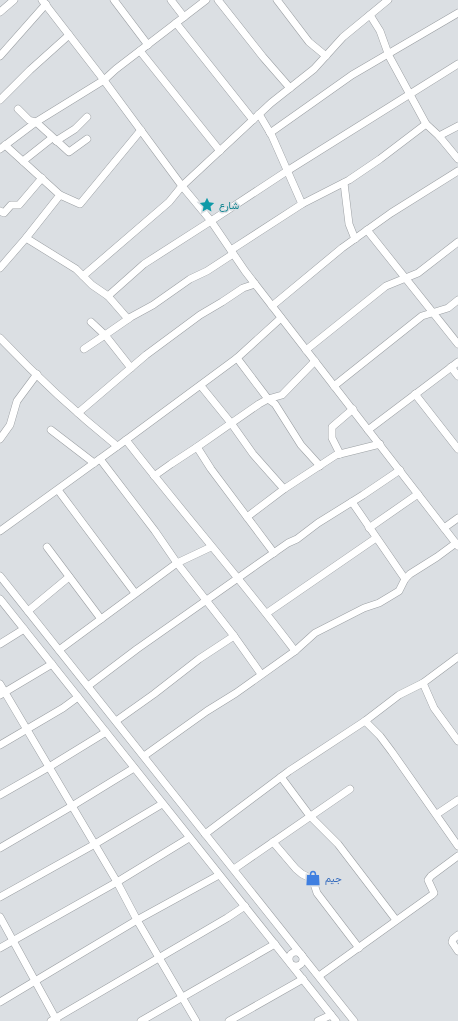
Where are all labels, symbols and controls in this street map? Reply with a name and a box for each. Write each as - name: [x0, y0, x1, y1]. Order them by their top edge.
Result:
- place icon: شارع: [198, 196, 216, 214]
- place label: شارع: [219, 199, 239, 212]
- shop icon: جيم: [304, 869, 322, 887]
- place label: جيم: [325, 872, 342, 885]

